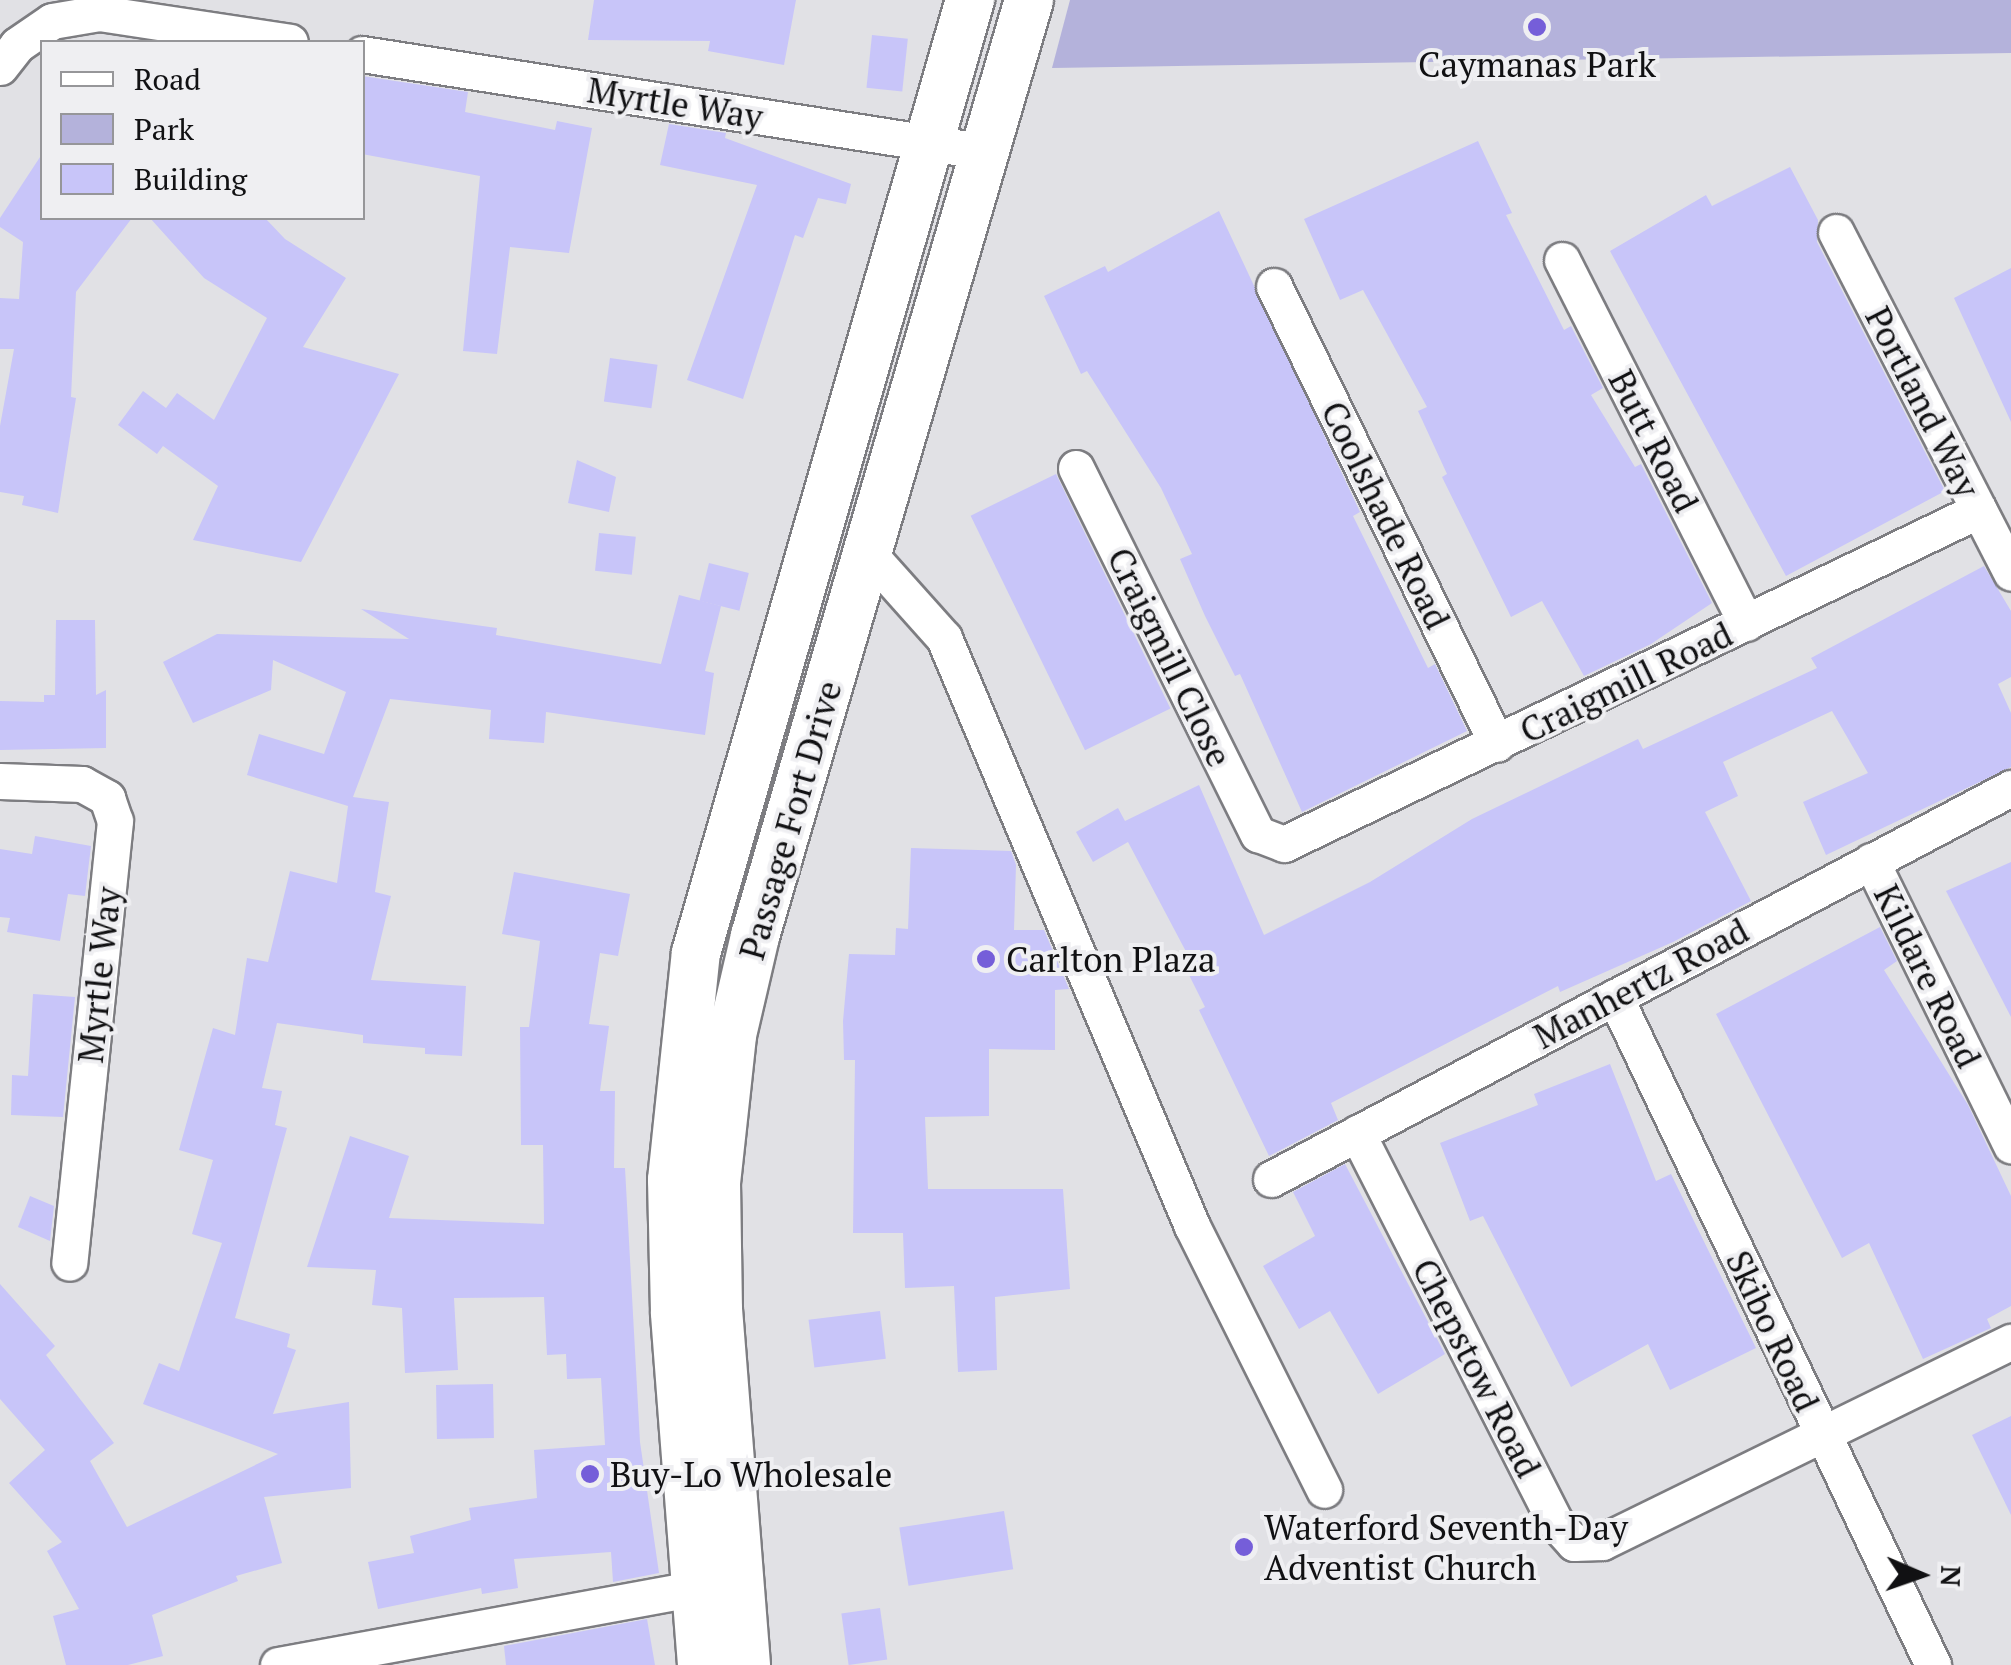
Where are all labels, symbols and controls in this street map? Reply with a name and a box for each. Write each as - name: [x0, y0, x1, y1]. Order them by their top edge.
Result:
- marker: Caymanas Park: [1526, 16, 1548, 38]
- legend: [40, 40, 365, 220]
- place label: Caymanas Park: [1418, 43, 1656, 85]
- text: Road: [134, 59, 201, 99]
- street label: Myrtle Way: [584, 68, 766, 138]
- text: Park: [134, 109, 194, 149]
- text: Building: [134, 159, 247, 199]
- street label: Portland Way: [1857, 300, 1989, 504]
- street label: Butt Road: [1600, 363, 1708, 519]
- street label: Coolshade Road: [1313, 394, 1459, 636]
- street label: Craigmill Close: [1099, 541, 1241, 773]
- street label: Craigmill Road: [1513, 612, 1739, 752]
- street label: Passage Fort Drive: [730, 676, 850, 964]
- street label: Kildare Road: [1866, 878, 1990, 1074]
- street label: Myrtle Way: [69, 885, 129, 1065]
- street label: Manhertz Road: [1527, 909, 1755, 1057]
- place label: Carlton Plaza: [1006, 938, 1216, 980]
- marker: Carlton Plaza: [975, 948, 997, 970]
- street label: Skibo Road: [1718, 1244, 1828, 1418]
- street label: Chepstow Road: [1404, 1252, 1550, 1484]
- place label: Buy-Lo Wholesale: [610, 1453, 892, 1495]
- marker: Buy-Lo Wholesale: [579, 1463, 601, 1485]
- place label: Waterford Seventh-Day Adventist Church: [1264, 1506, 1628, 1588]
- north arrow: [1871, 1525, 1971, 1625]
- marker: Waterford Seventh-Day Adventist Church: [1233, 1536, 1255, 1558]
- text: N: [1933, 1565, 1970, 1587]

